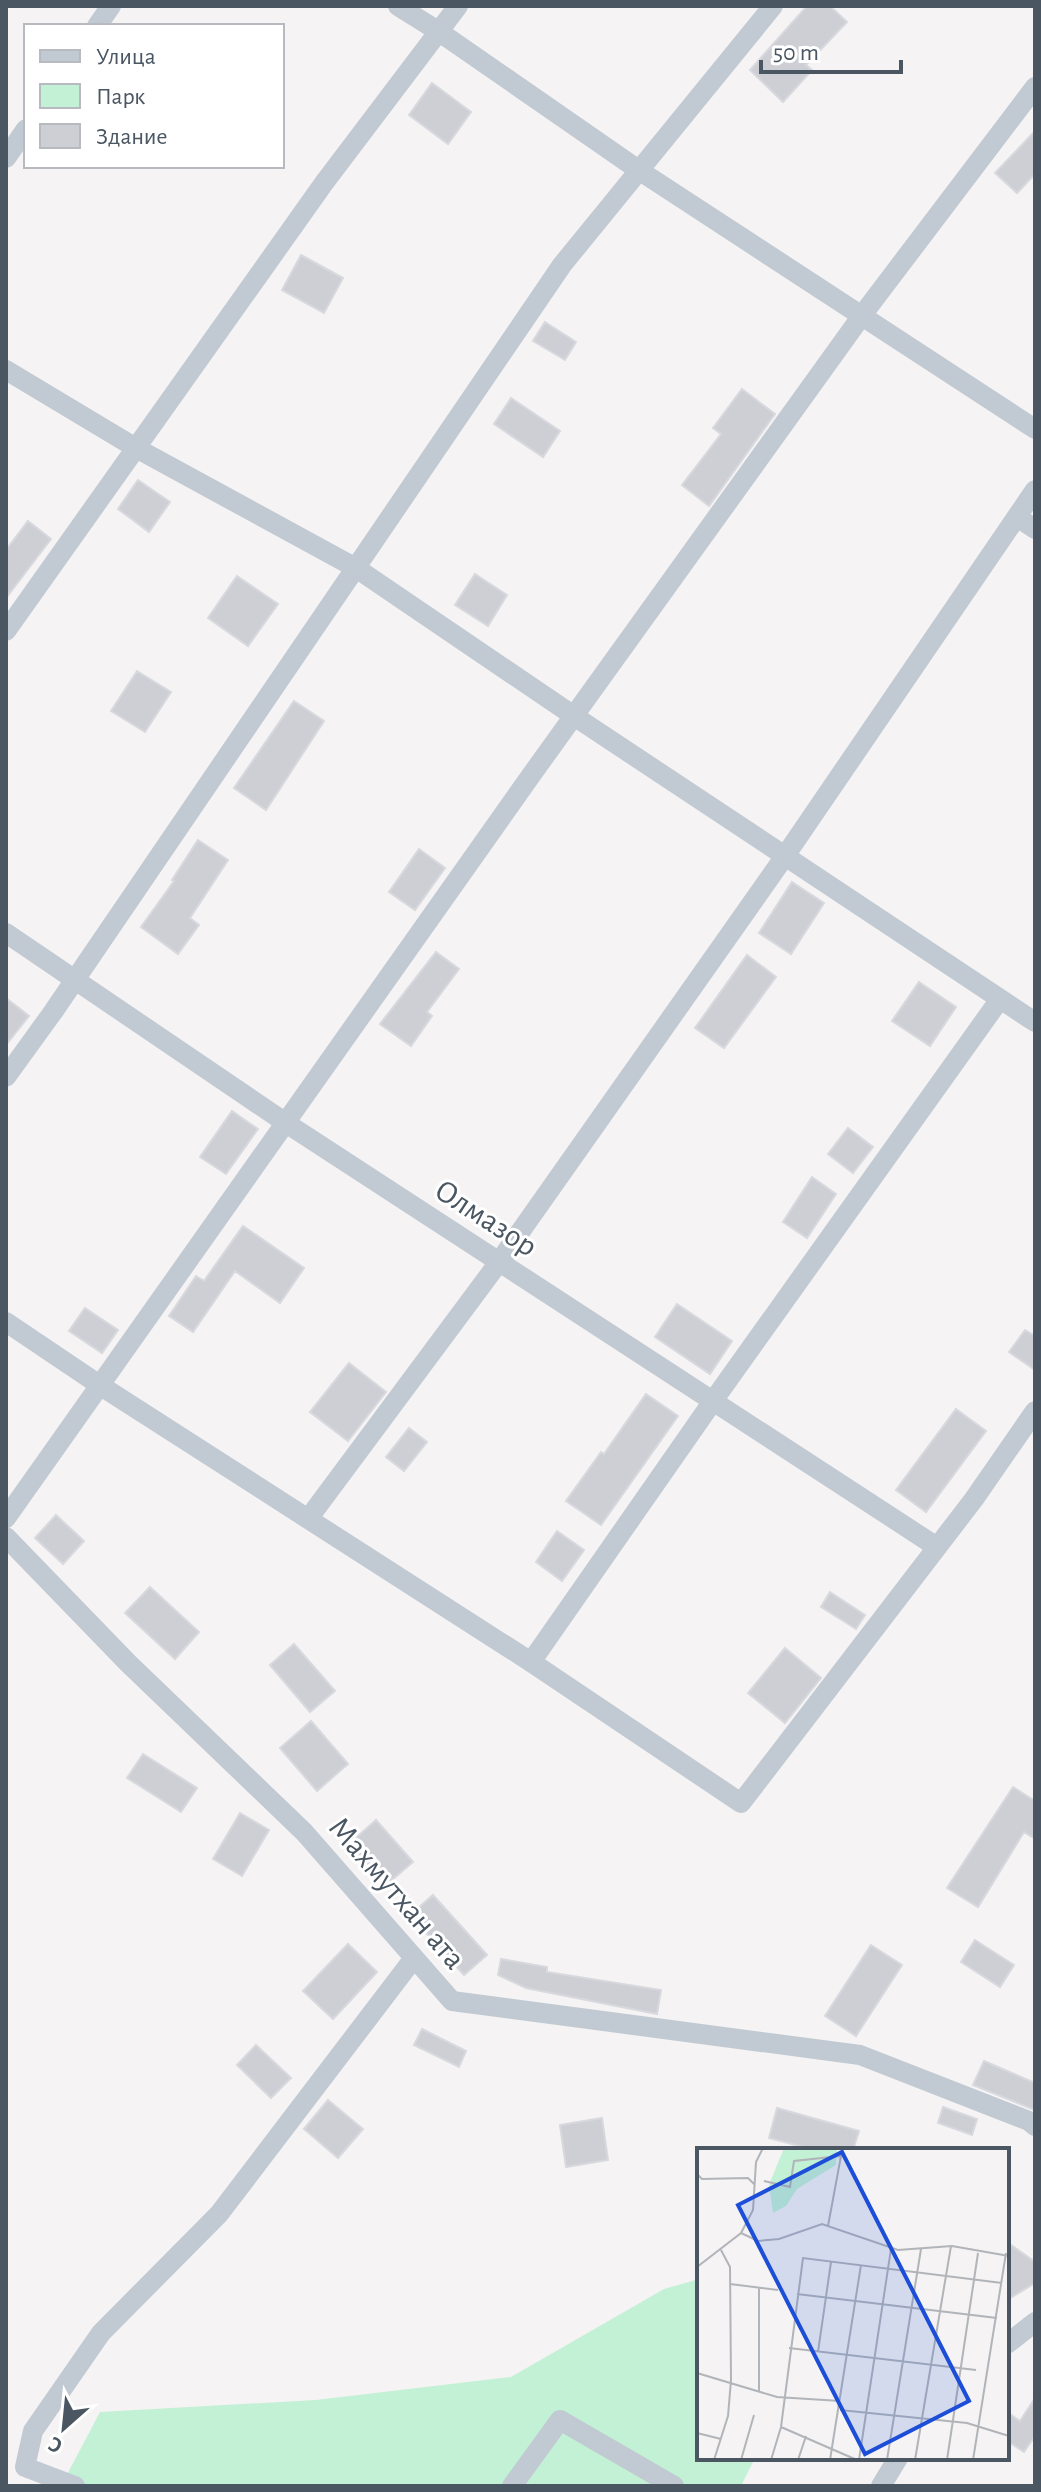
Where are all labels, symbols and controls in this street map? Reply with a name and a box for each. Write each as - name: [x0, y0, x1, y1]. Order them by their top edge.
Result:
- legend: [24, 24, 284, 168]
- scale bar: [761, 24, 901, 74]
- text: 50 m: [773, 41, 819, 65]
- text: Улица: [96, 45, 156, 69]
- text: Парк: [96, 85, 145, 109]
- text: Здание: [96, 125, 167, 149]
- street label: Олмазор: [429, 1173, 543, 1263]
- street label: Махмутхан ата: [323, 1811, 471, 1975]
- inset map: [697, 2148, 1009, 2460]
- north arrow: [24, 2388, 104, 2468]
- text: С: [45, 2432, 66, 2457]

